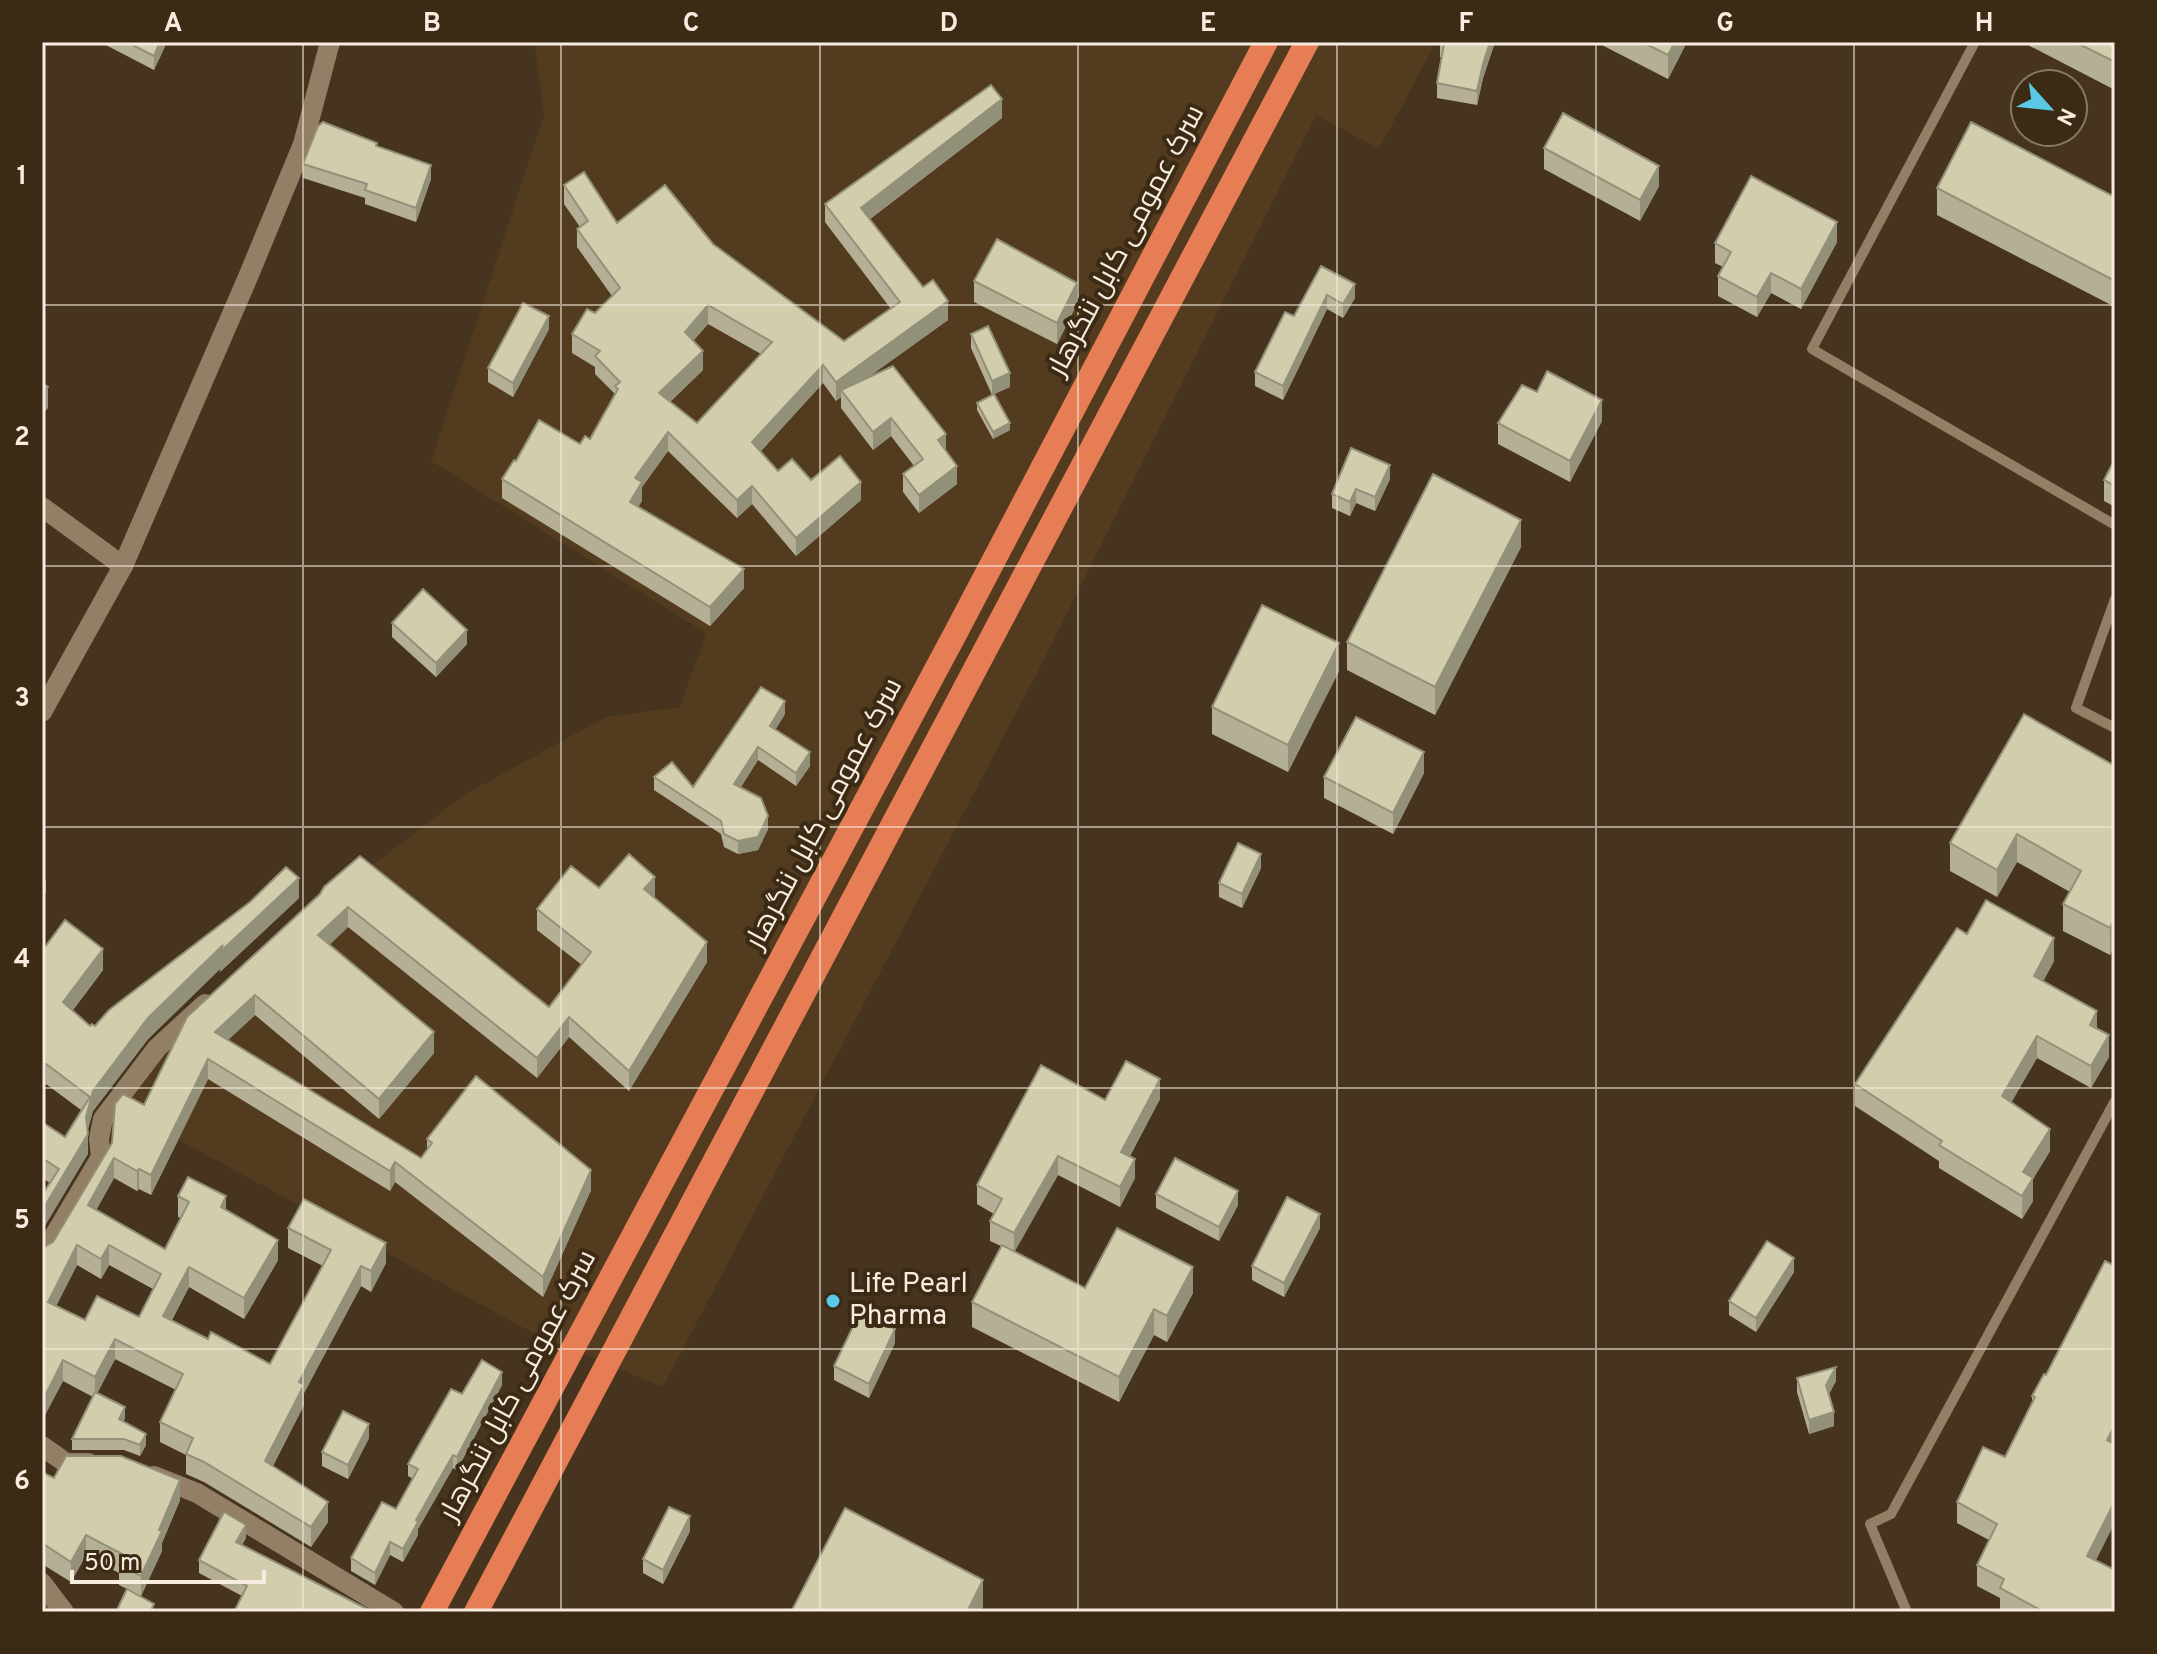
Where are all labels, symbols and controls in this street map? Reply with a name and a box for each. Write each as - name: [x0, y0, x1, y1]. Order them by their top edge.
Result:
- text: A: [164, 8, 182, 41]
- text: B: [423, 8, 441, 41]
- text: C: [683, 8, 699, 41]
- text: D: [940, 8, 958, 41]
- text: E: [1200, 8, 1216, 41]
- text: F: [1459, 8, 1474, 41]
- text: G: [1716, 8, 1734, 41]
- text: H: [1975, 8, 1993, 41]
- north arrow: [2009, 68, 2089, 148]
- street label: سرک عمومی کابل ننگرهار: [1039, 99, 1214, 384]
- text: N: [2049, 103, 2080, 129]
- text: 1: [17, 161, 27, 194]
- text: 2: [14, 422, 30, 455]
- street label: سرک عمومی کابل ننگرهار: [737, 672, 912, 957]
- text: 3: [14, 683, 30, 716]
- text: 4: [14, 944, 30, 977]
- text: 5: [14, 1205, 30, 1238]
- street label: سرک عمومی کابل ننگرهار: [431, 1244, 606, 1529]
- place label: Life Pearl Pharma: [849, 1267, 968, 1335]
- marker: Life Pearl Pharma: [824, 1292, 842, 1310]
- text: 6: [14, 1466, 30, 1499]
- scale bar: [72, 1534, 264, 1584]
- text: 50 m: [84, 1549, 140, 1579]

